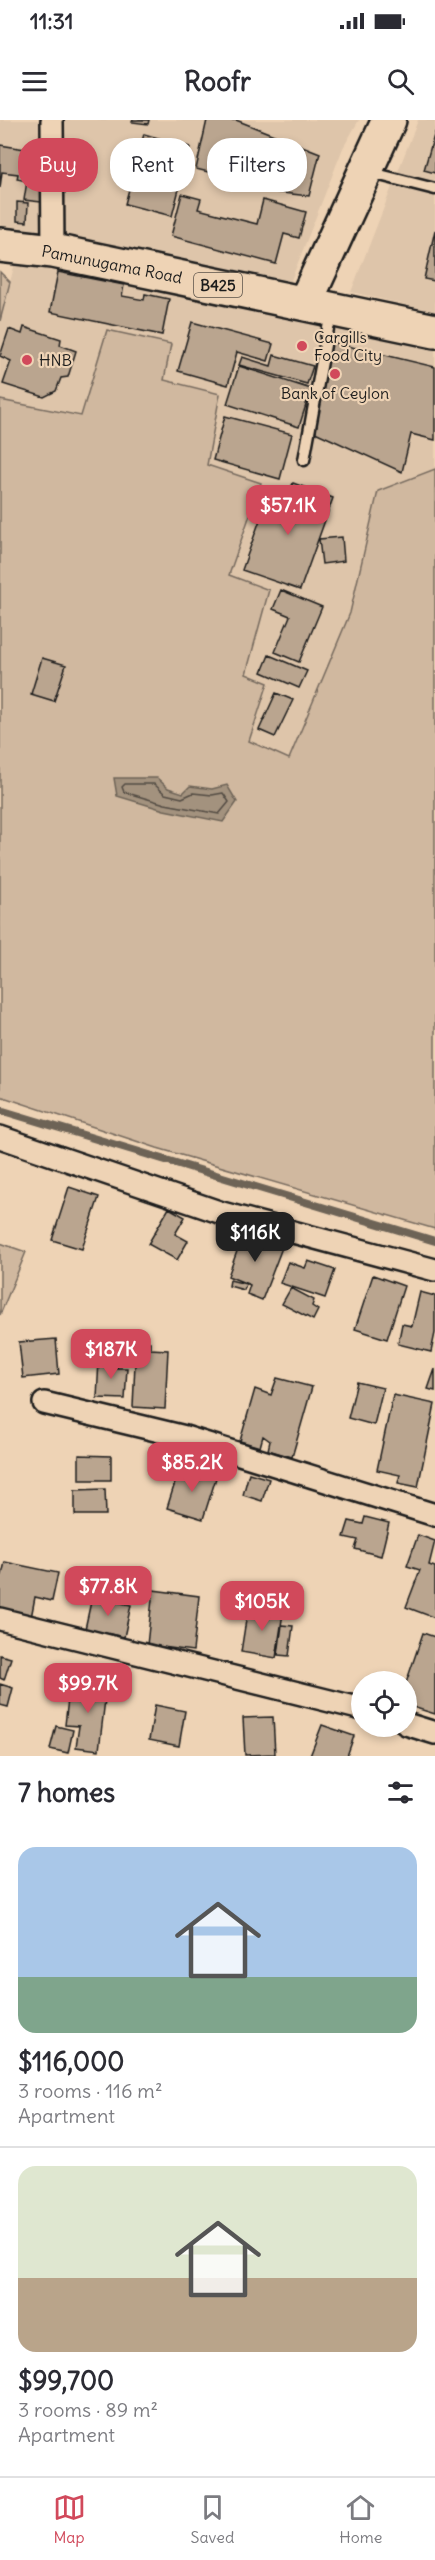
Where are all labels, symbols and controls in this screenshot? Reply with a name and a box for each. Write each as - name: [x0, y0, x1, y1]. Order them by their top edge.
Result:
- text: 11:31: [30, 7, 73, 35]
- text: Roofr: [184, 64, 251, 98]
- icon: menu: [18, 65, 51, 98]
- icon: search: [384, 65, 417, 98]
- chip: Buy: [18, 138, 98, 192]
- chip: Rent: [110, 138, 195, 192]
- chip: Filters: [207, 138, 307, 192]
- street label: Pamunugama Road: [40, 241, 184, 287]
- road number: B425: [194, 273, 242, 297]
- place label: Cargills Food City: [314, 327, 382, 365]
- marker: Cargills Food City: [295, 339, 309, 353]
- place label: HNB: [39, 350, 72, 370]
- marker: HNB: [20, 353, 34, 367]
- marker: Bank of Ceylon: [328, 367, 342, 381]
- place label: Bank of Ceylon: [281, 383, 389, 403]
- pin: $57.1K: [239, 485, 337, 536]
- text: $57.1K: [260, 492, 316, 517]
- pin: $116K: [213, 1212, 297, 1263]
- text: $116K: [230, 1219, 280, 1244]
- pin: $187K: [69, 1329, 153, 1380]
- text: $187K: [85, 1336, 137, 1361]
- pin: $85.2K: [143, 1442, 241, 1493]
- text: $85.2K: [161, 1449, 223, 1474]
- pin: $77.8K: [59, 1566, 157, 1617]
- text: $77.8K: [79, 1573, 137, 1598]
- pin: $105K: [220, 1581, 304, 1632]
- text: $105K: [234, 1588, 290, 1613]
- pin: $99.7K: [39, 1663, 137, 1714]
- text: $99.7K: [58, 1670, 118, 1695]
- map controls: [351, 1671, 417, 1737]
- button: locate: [351, 1671, 417, 1737]
- text: 7 homes: [18, 1776, 115, 1809]
- icon: filters: [384, 1776, 417, 1809]
- icon: home: [164, 1886, 272, 1994]
- text: $116,000: [18, 2045, 124, 2078]
- text: 3 rooms · 116 m²: [18, 2078, 162, 2103]
- text: Apartment: [18, 2103, 115, 2128]
- icon: home: [164, 2205, 272, 2313]
- text: $99,700: [18, 2364, 114, 2397]
- text: 3 rooms · 89 m²: [18, 2397, 158, 2422]
- text: Apartment: [18, 2422, 115, 2447]
- tab: Map: [53, 2491, 86, 2547]
- tab: Saved: [191, 2491, 234, 2547]
- tab: Home: [339, 2491, 382, 2547]

